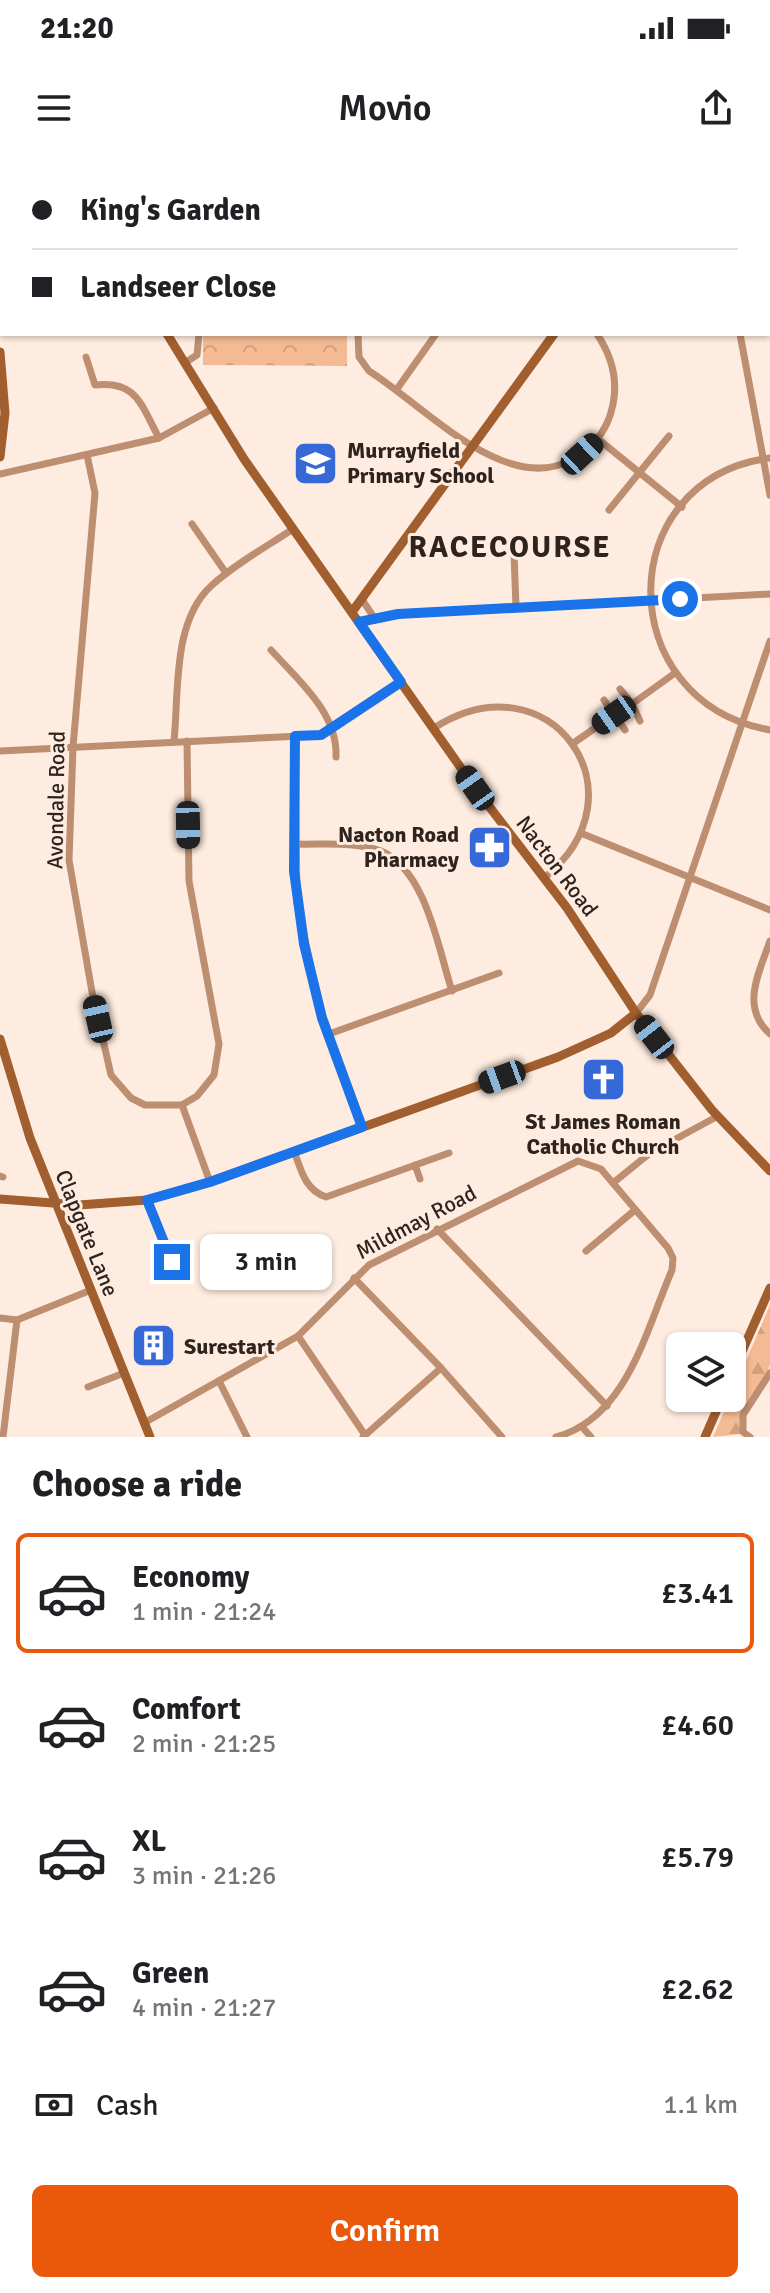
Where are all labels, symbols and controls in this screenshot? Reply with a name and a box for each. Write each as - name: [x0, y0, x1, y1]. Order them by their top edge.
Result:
- text: 21:20: [40, 10, 114, 47]
- icon: menu: [32, 86, 76, 130]
- text: Movio: [338, 86, 432, 131]
- icon: share: [694, 86, 738, 130]
- text: King's Garden: [80, 192, 261, 229]
- text: Landseer Close: [80, 269, 276, 306]
- car: [556, 429, 608, 479]
- place label: Murrayfield Primary School: [347, 437, 494, 489]
- school or university icon: Murrayfield Primary School: [292, 439, 340, 487]
- district label: RACECOURSE: [408, 529, 612, 566]
- route start: [662, 581, 698, 617]
- car: [587, 691, 641, 739]
- street label: Avondale Road: [41, 731, 71, 869]
- car: [451, 761, 499, 815]
- car: [176, 801, 200, 849]
- street label: Nacton Road: [510, 810, 604, 922]
- place label: Nacton Road Pharmacy: [338, 821, 459, 873]
- pharmacy icon: Nacton Road Pharmacy: [466, 823, 514, 871]
- car: [81, 993, 115, 1045]
- car: [630, 1011, 678, 1063]
- church icon: St James Roman Catholic Church: [579, 1056, 627, 1104]
- car: [475, 1058, 529, 1096]
- place label: St James Roman Catholic Church: [525, 1108, 681, 1160]
- street label: Clapgate Lane: [49, 1166, 125, 1300]
- street label: Mildmay Road: [351, 1179, 481, 1265]
- callout: 3 min: [200, 1234, 332, 1290]
- route end: [154, 1244, 190, 1280]
- text: 3 min: [235, 1246, 297, 1278]
- building icon: Surestart: [129, 1322, 177, 1370]
- map controls: [666, 1332, 746, 1412]
- button: layers: [666, 1332, 746, 1412]
- place label: Surestart: [184, 1333, 275, 1360]
- text: Choose a ride: [32, 1462, 242, 1507]
- icon: car: [36, 1557, 108, 1629]
- text: Economy: [132, 1559, 249, 1596]
- text: £3.41: [661, 1575, 734, 1612]
- text: 1 min · 21:24: [132, 1596, 276, 1628]
- icon: car: [36, 1689, 108, 1761]
- text: Comfort: [132, 1691, 241, 1728]
- text: £4.60: [661, 1707, 734, 1744]
- text: 2 min · 21:25: [132, 1728, 276, 1760]
- icon: car: [36, 1821, 108, 1893]
- text: XL: [132, 1823, 166, 1860]
- text: £5.79: [661, 1839, 734, 1876]
- text: 3 min · 21:26: [132, 1860, 276, 1892]
- icon: car: [36, 1953, 108, 2025]
- text: Green: [132, 1955, 209, 1992]
- text: £2.62: [661, 1971, 734, 2008]
- text: 4 min · 21:27: [132, 1992, 276, 2024]
- icon: cash: [32, 2083, 76, 2127]
- text: Cash: [96, 2087, 159, 2124]
- text: 1.1 km: [664, 2089, 738, 2121]
- button: Confirm: [32, 2185, 738, 2277]

